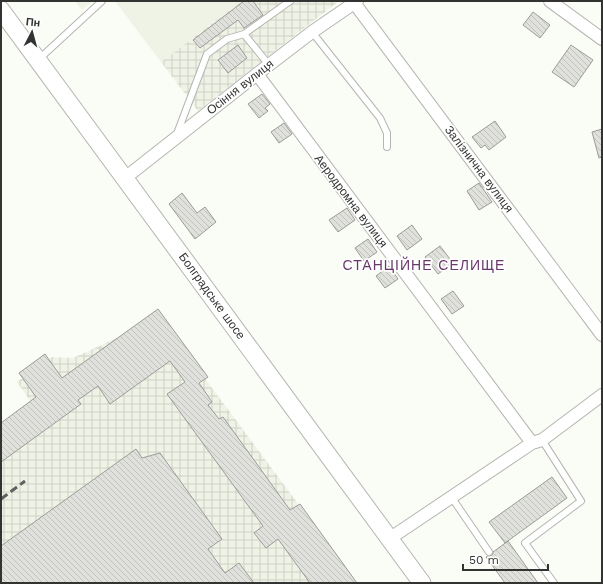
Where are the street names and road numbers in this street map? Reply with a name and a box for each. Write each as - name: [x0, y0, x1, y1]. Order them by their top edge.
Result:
- street label: Осіння вулиця: [204, 57, 276, 117]
- street label: Залізнична вулиця: [442, 123, 516, 215]
- street label: Аеродромна вулиця: [312, 152, 390, 250]
- street label: Болградське шосе: [176, 250, 248, 342]

